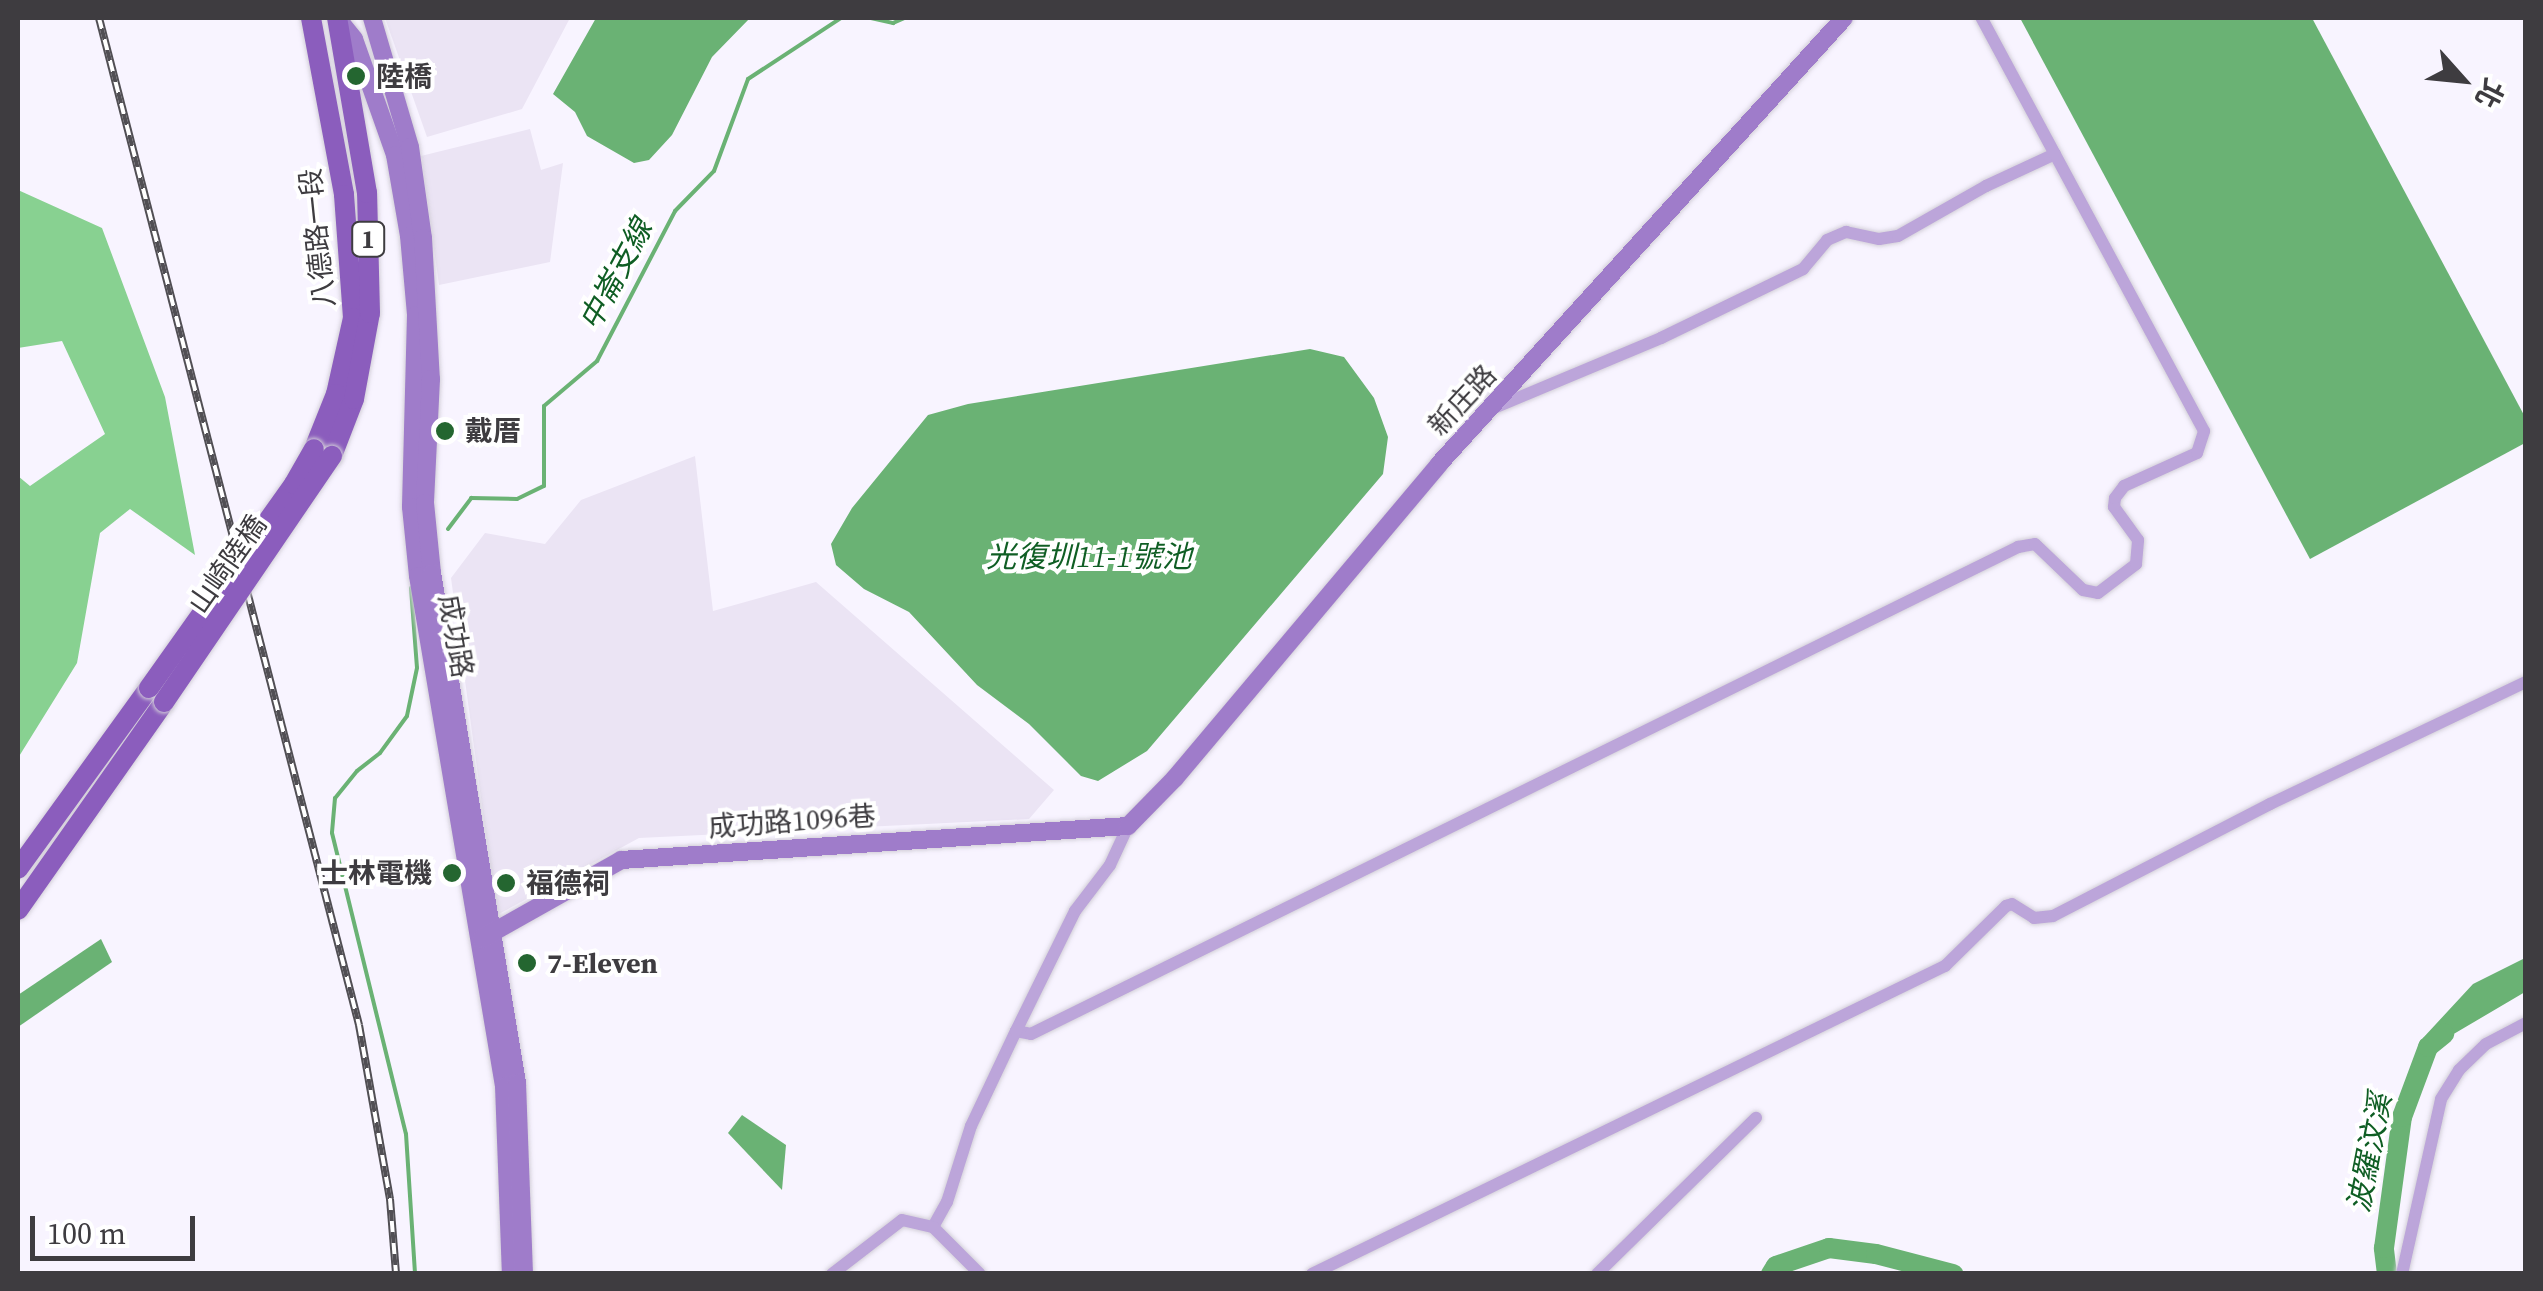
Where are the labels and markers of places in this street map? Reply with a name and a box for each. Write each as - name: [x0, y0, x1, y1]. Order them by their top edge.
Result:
- place label: 陸橋: [376, 59, 432, 93]
- marker: 陸橋: [345, 65, 367, 87]
- place label: 戴厝: [465, 414, 521, 448]
- marker: 戴厝: [434, 420, 456, 442]
- place label: 士林電機: [320, 856, 432, 890]
- marker: 士林電機: [441, 862, 463, 884]
- place label: 福德祠: [526, 866, 610, 900]
- marker: 福德祠: [495, 872, 517, 894]
- place label: 7-Eleven: [547, 946, 658, 980]
- marker: 7-Eleven: [516, 952, 538, 974]

